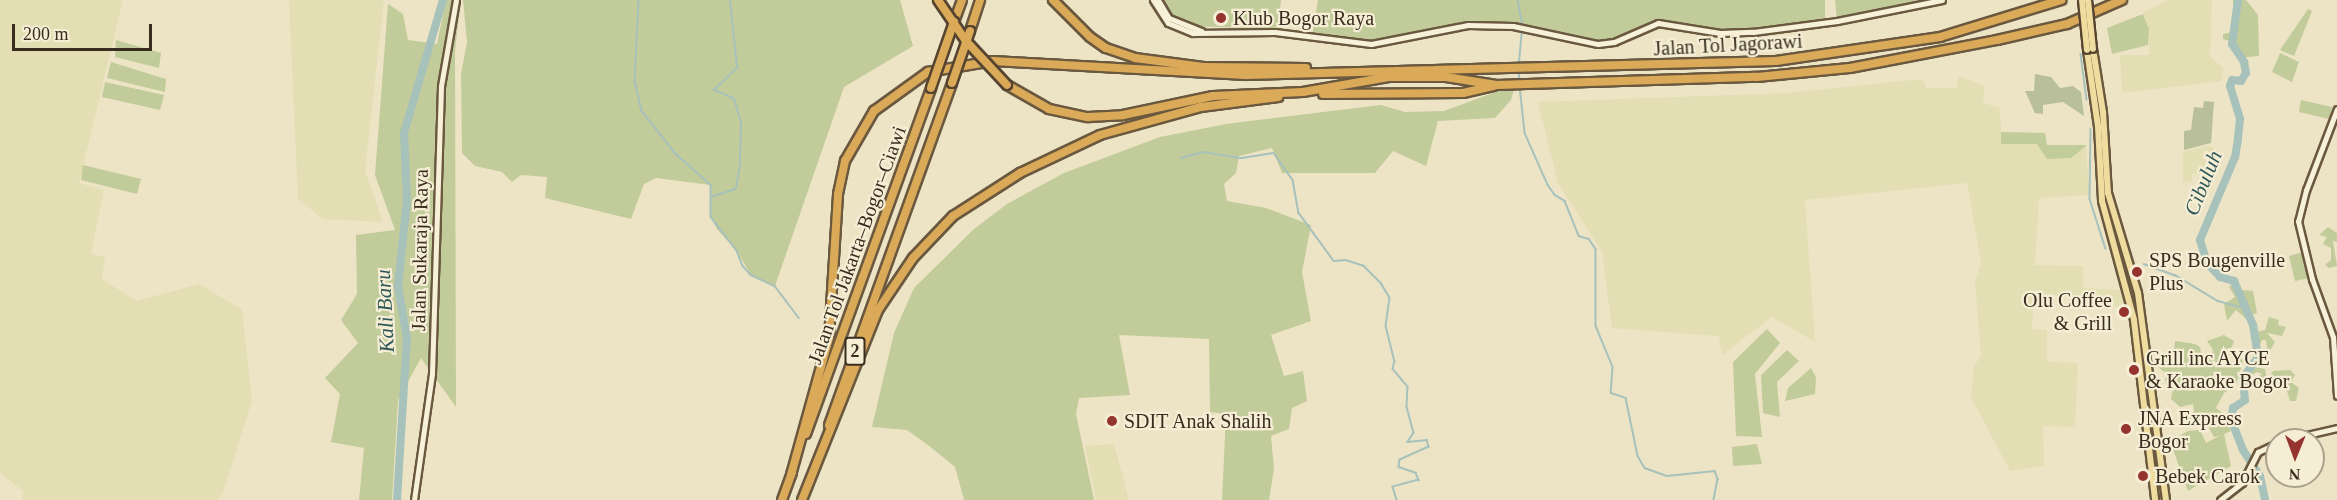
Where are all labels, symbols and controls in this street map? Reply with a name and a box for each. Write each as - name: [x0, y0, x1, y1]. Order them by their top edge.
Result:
- place label: Klub Bogor Raya: [1233, 6, 1374, 30]
- marker: Klub Bogor Raya: [1214, 11, 1228, 25]
- scale bar: [15, 12, 154, 50]
- text: 200 m: [23, 24, 69, 44]
- street label: Jalan Tol Jagorawi: [1653, 29, 1803, 61]
- street label: Jalan Tol Jakarta–Bogor–Ciawi: [803, 123, 911, 367]
- water label: Cibuluh: [2179, 147, 2227, 219]
- street label: Jalan Sukaraja Raya: [407, 169, 433, 331]
- place label: SPS Bougenville Plus: [2149, 248, 2285, 295]
- marker: SPS Bougenville Plus: [2130, 265, 2144, 279]
- water label: Kali Baru: [370, 269, 400, 353]
- place label: Olu Coffee & Grill: [2023, 288, 2112, 335]
- marker: Olu Coffee & Grill: [2117, 305, 2131, 319]
- road number: 2: [844, 336, 866, 366]
- place label: Grill inc AYCE & Karaoke Bogor: [2146, 346, 2289, 393]
- marker: Grill inc AYCE & Karaoke Bogor: [2127, 363, 2141, 377]
- place label: JNA Express Bogor: [2138, 406, 2243, 453]
- place label: SDIT Anak Shalih: [1124, 409, 1273, 433]
- marker: SDIT Anak Shalih: [1105, 414, 1119, 428]
- marker: JNA Express Bogor: [2119, 422, 2133, 436]
- north arrow: [2265, 428, 2325, 488]
- place label: Bebek Carok: [2155, 464, 2260, 488]
- text: N: [2289, 466, 2301, 483]
- marker: Bebek Carok: [2136, 469, 2150, 483]

